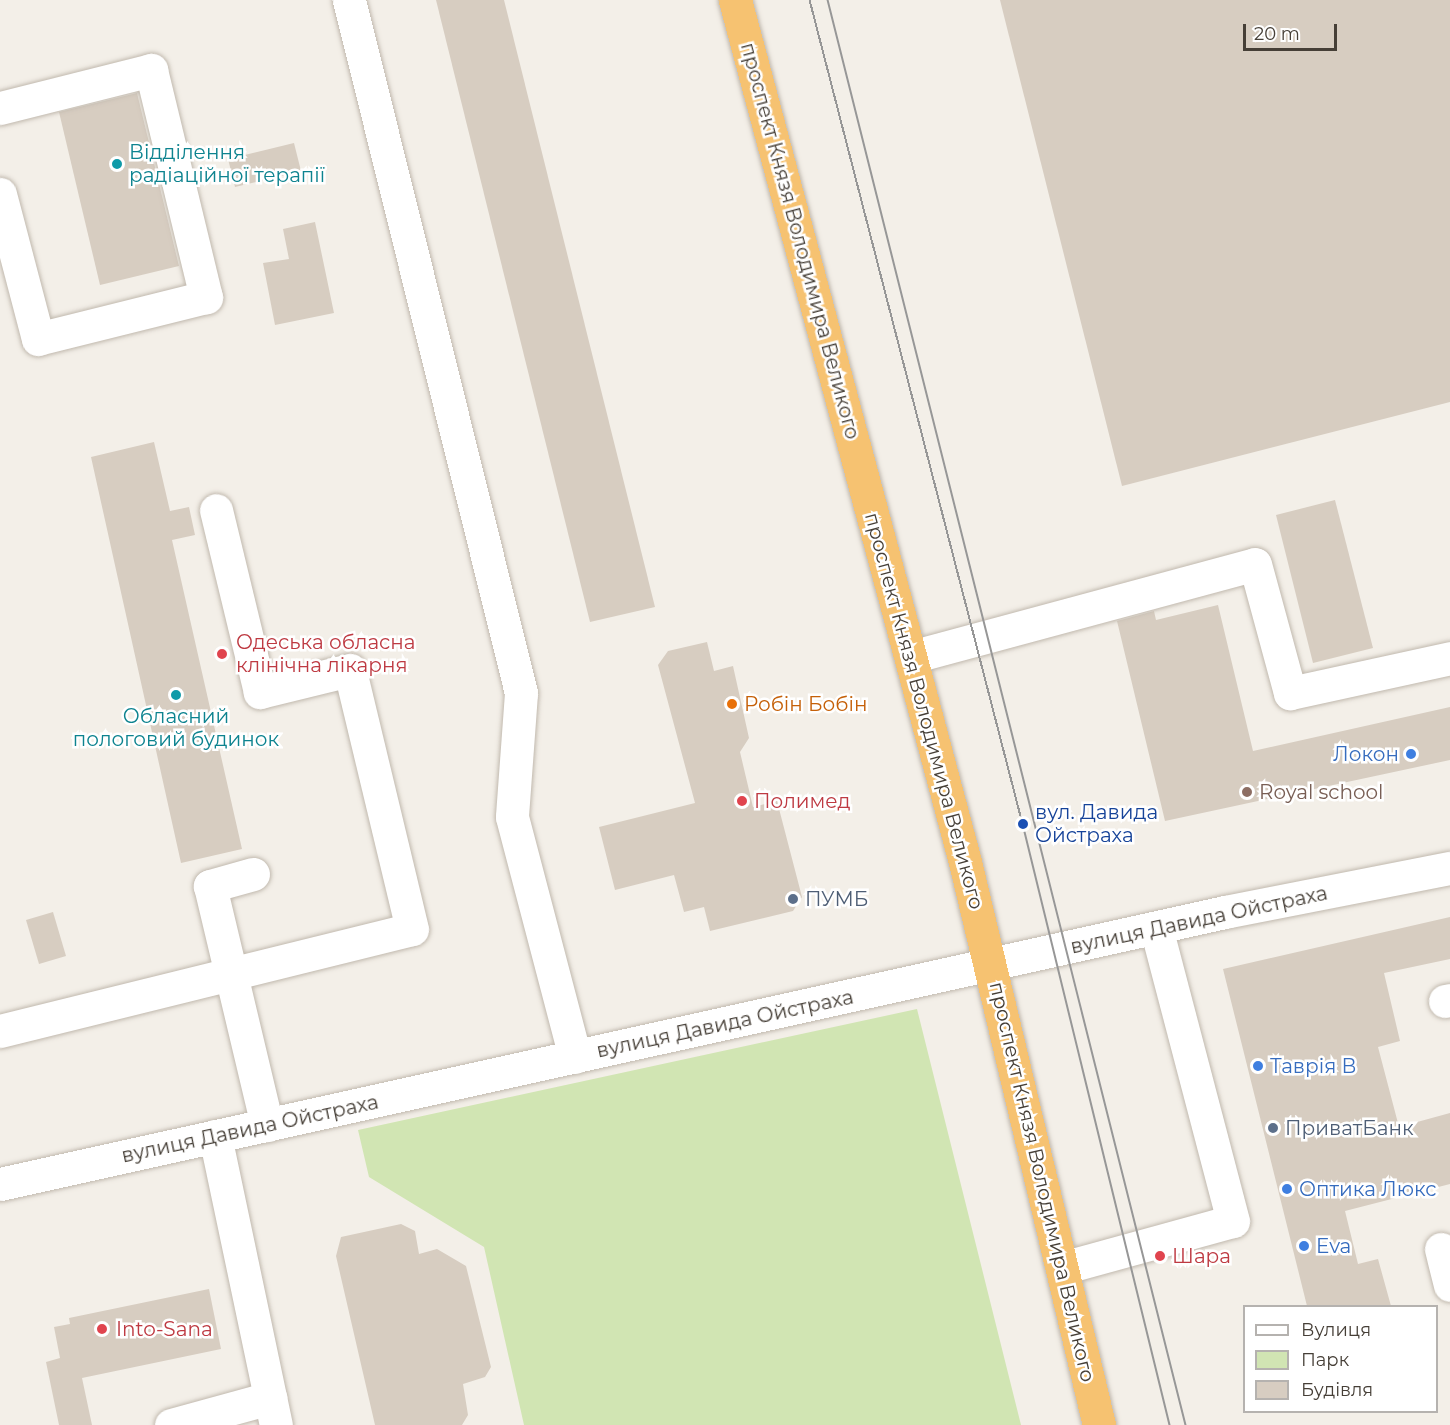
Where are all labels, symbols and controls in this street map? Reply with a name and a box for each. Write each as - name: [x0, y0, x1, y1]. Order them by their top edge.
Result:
- scale bar: [1246, 12, 1340, 50]
- text: 20 m: [1254, 23, 1300, 45]
- street label: проспект Князя Володимира Великого: [735, 40, 865, 442]
- place label: Відділення радіаційної терапії: [129, 140, 325, 187]
- marker: Відділення радіаційної терапії: [110, 157, 124, 171]
- street label: проспект Князя Володимира Великого: [859, 510, 989, 912]
- place label: Одеська обласна клінічна лікарня: [236, 630, 415, 677]
- marker: Одеська обласна клінічна лікарня: [213, 645, 231, 663]
- marker: Обласний пологовий будинок: [169, 688, 183, 702]
- place label: Робін Бобін: [744, 692, 867, 716]
- marker: Робін Бобін: [725, 697, 739, 711]
- place label: Обласний пологовий будинок: [73, 704, 279, 751]
- place label: Локон: [1333, 742, 1399, 766]
- marker: Локон: [1404, 747, 1418, 761]
- place label: Royal school: [1259, 780, 1383, 804]
- marker: Royal school: [1240, 785, 1254, 799]
- place label: Полимед: [754, 789, 851, 813]
- marker: Полимед: [735, 794, 749, 808]
- place label: вул. Давида Ойстраха: [1035, 801, 1158, 848]
- marker: вул. Давида Ойстраха: [1016, 817, 1030, 831]
- street label: вулиця Давида Ойстраха: [1068, 881, 1330, 959]
- place label: ПУМБ: [805, 887, 868, 911]
- marker: ПУМБ: [786, 892, 800, 906]
- street label: проспект Князя Володимира Великого: [984, 980, 1100, 1384]
- street label: вулиця Давида Ойстраха: [594, 985, 856, 1063]
- place label: Таврія В: [1270, 1054, 1357, 1078]
- marker: Таврія В: [1251, 1059, 1265, 1073]
- street label: вулиця Давида Ойстраха: [119, 1090, 381, 1168]
- place label: ПриватБанк: [1285, 1116, 1414, 1140]
- marker: ПриватБанк: [1266, 1121, 1280, 1135]
- place label: Оптика Люкс: [1299, 1177, 1437, 1201]
- marker: Оптика Люкс: [1280, 1182, 1294, 1196]
- place label: Eva: [1316, 1234, 1351, 1258]
- marker: Eva: [1297, 1239, 1311, 1253]
- place label: Шара: [1172, 1244, 1231, 1268]
- marker: Шара: [1153, 1249, 1167, 1263]
- legend: [1243, 1305, 1438, 1413]
- place label: Into-Sana: [116, 1317, 213, 1341]
- text: Вулиця: [1301, 1319, 1371, 1341]
- marker: Into-Sana: [93, 1320, 111, 1338]
- text: Парк: [1301, 1349, 1349, 1371]
- text: Будівля: [1301, 1379, 1373, 1401]

